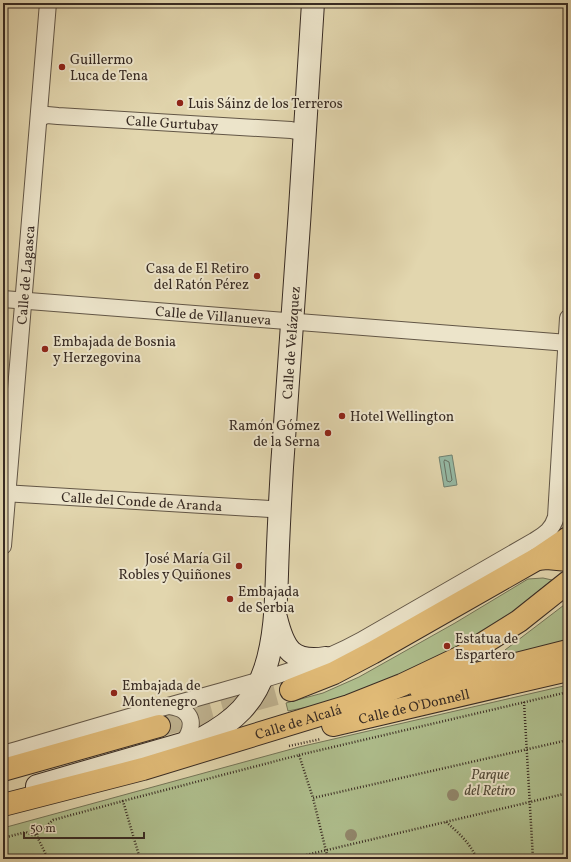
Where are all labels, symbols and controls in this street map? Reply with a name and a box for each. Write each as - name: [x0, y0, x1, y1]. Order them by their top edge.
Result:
- place label: Guillermo Luca de Tena: [70, 51, 148, 86]
- marker: Guillermo Luca de Tena: [57, 62, 67, 72]
- place label: Luis Sáinz de los Terreros: [188, 95, 343, 114]
- marker: Luis Sáinz de los Terreros: [175, 98, 185, 108]
- street label: Calle Gurtubay: [125, 112, 219, 137]
- street label: Calle de Lagasca: [13, 225, 41, 325]
- place label: Casa de El Retiro del Ratón Pérez: [146, 260, 249, 295]
- marker: Casa de El Retiro del Ratón Pérez: [252, 271, 262, 281]
- street label: Calle de Velázquez: [279, 286, 306, 400]
- street label: Calle de Villanueva: [154, 303, 272, 331]
- place label: Embajada de Bosnia y Herzegovina: [53, 333, 176, 368]
- marker: Embajada de Bosnia y Herzegovina: [40, 344, 50, 354]
- place label: Hotel Wellington: [350, 408, 454, 427]
- marker: Hotel Wellington: [337, 411, 347, 421]
- place label: Ramón Gómez de la Serna: [229, 417, 320, 452]
- marker: Ramón Gómez de la Serna: [323, 428, 333, 438]
- street label: Calle del Conde de Aranda: [61, 489, 223, 517]
- place label: José María Gil Robles y Quiñones: [119, 550, 231, 585]
- marker: José María Gil Robles y Quiñones: [234, 561, 244, 571]
- place label: Embajada de Serbia: [238, 583, 299, 618]
- marker: Embajada de Serbia: [225, 594, 235, 604]
- place label: Estatua de Espartero: [455, 630, 519, 665]
- marker: Estatua de Espartero: [442, 641, 452, 651]
- place label: Embajada de Montenegro: [122, 677, 201, 712]
- street label: Calle de O'Donnell: [357, 685, 472, 730]
- marker: Embajada de Montenegro: [109, 688, 119, 698]
- street label: Calle de Alcalá: [253, 701, 345, 745]
- park label: Parque del Retiro: [465, 766, 516, 801]
- scale bar: [24, 814, 144, 840]
- text: 50 m: [30, 821, 56, 837]

